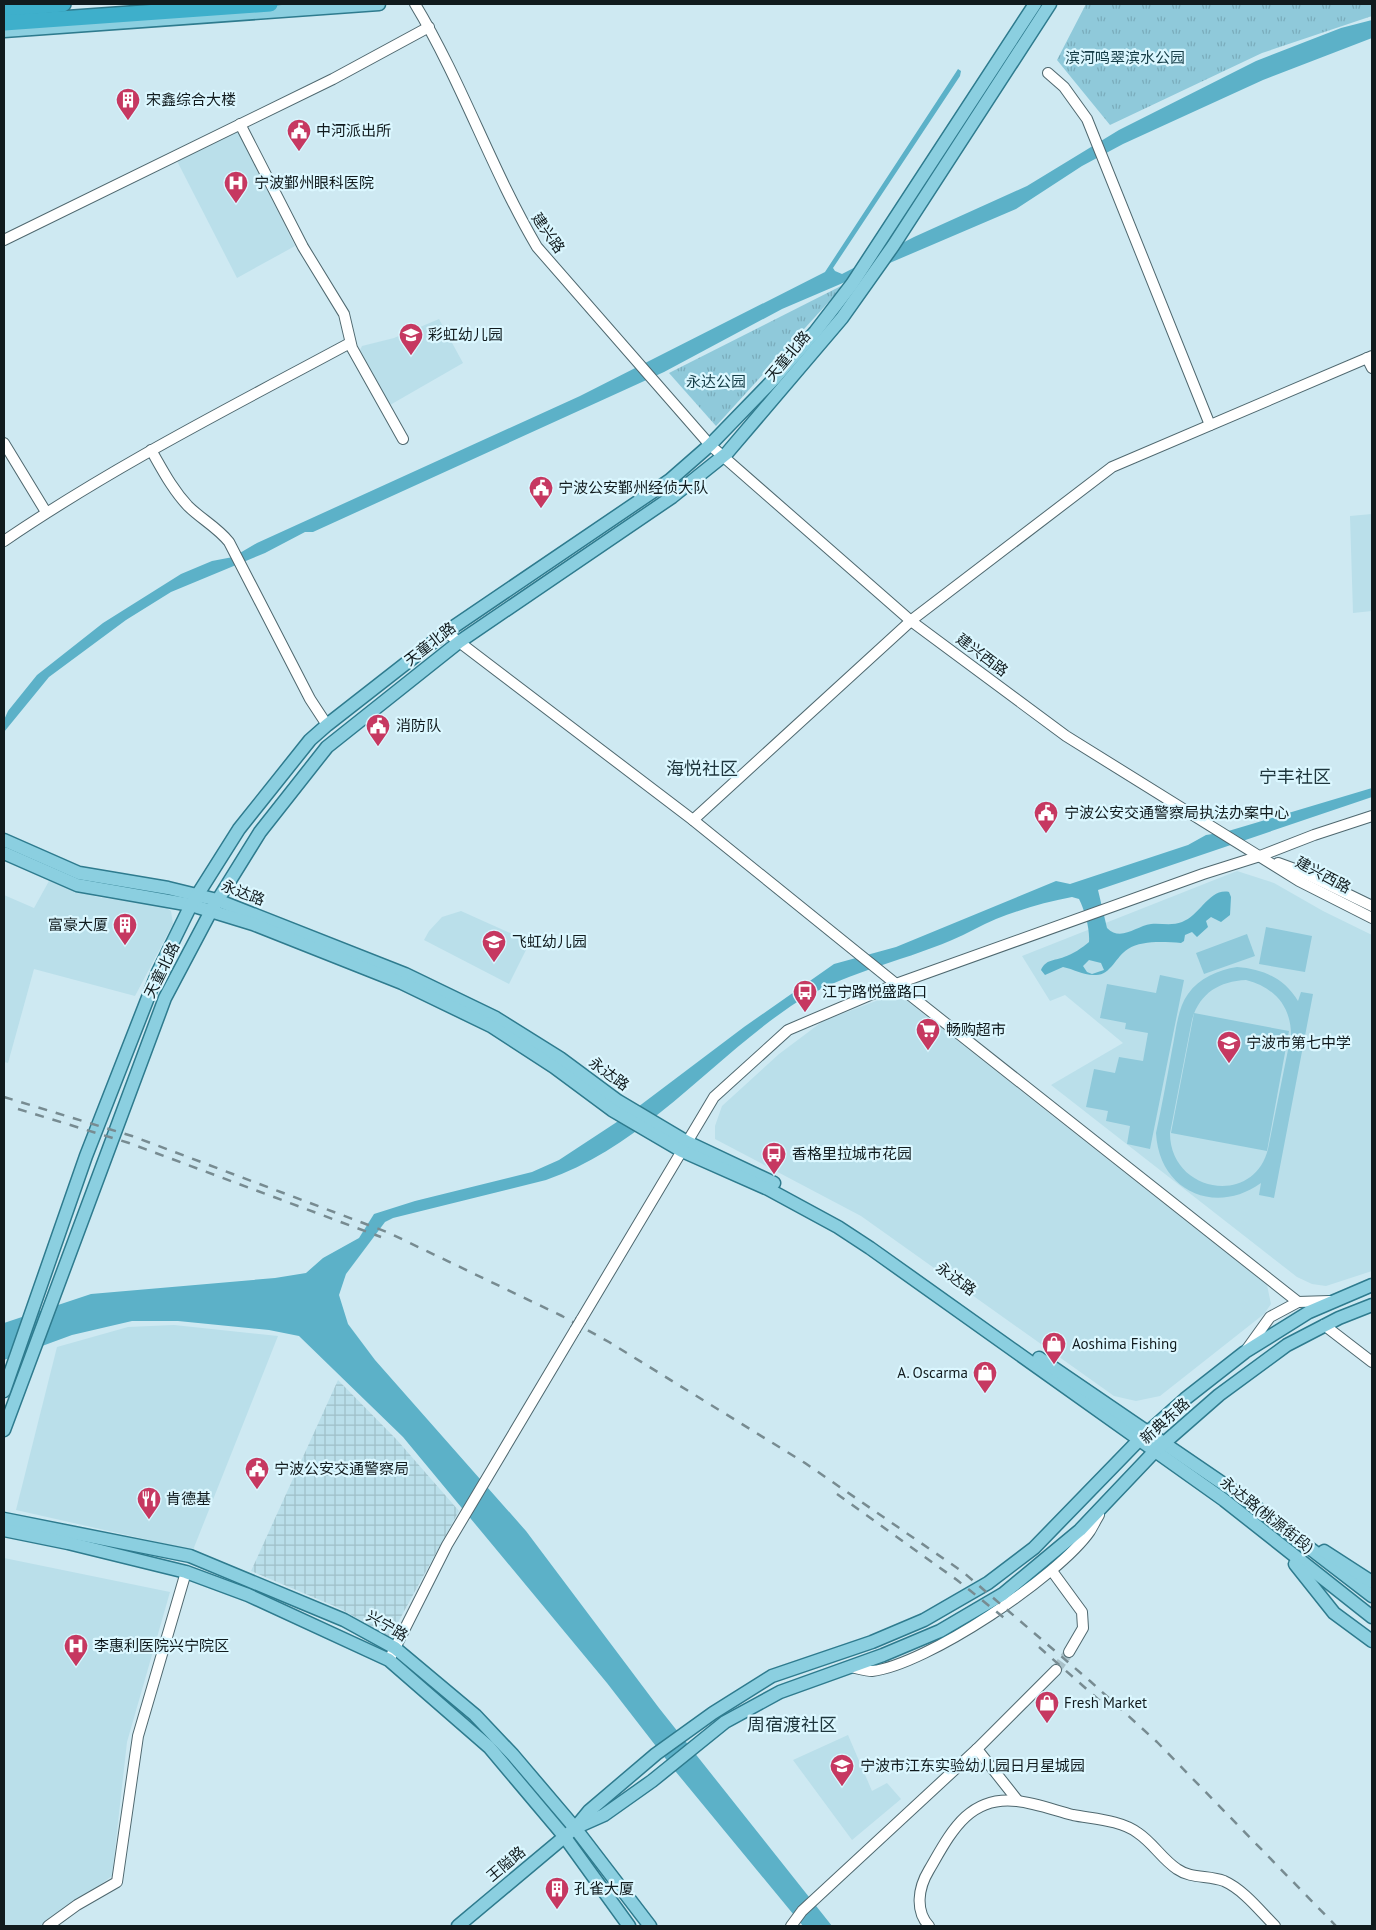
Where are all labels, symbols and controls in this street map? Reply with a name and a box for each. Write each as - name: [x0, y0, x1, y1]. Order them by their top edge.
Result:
- park label: 滨河鸣翠滨水公园: [1065, 48, 1185, 67]
- building icon: 宋鑫综合大楼: [115, 87, 141, 121]
- place label: 宋鑫综合大楼: [146, 90, 236, 109]
- public building icon: 中河派出所: [286, 118, 312, 152]
- place label: 中河派出所: [316, 121, 391, 140]
- hospital icon: 宁波鄞州眼科医院: [223, 170, 249, 204]
- place label: 宁波鄞州眼科医院: [254, 173, 374, 192]
- street label: 建兴路: [528, 209, 569, 257]
- school or university icon: 彩虹幼儿园: [398, 322, 424, 356]
- place label: 彩虹幼儿园: [428, 325, 503, 344]
- street label: 天童北路: [761, 327, 814, 385]
- park label: 永达公园: [686, 372, 746, 391]
- public building icon: 宁波公安鄞州经侦大队: [528, 475, 554, 509]
- place label: 宁波公安鄞州经侦大队: [558, 478, 708, 497]
- street label: 天童北路: [400, 618, 459, 670]
- street label: 建兴西路: [953, 629, 1012, 680]
- public building icon: 消防队: [365, 713, 391, 747]
- place label: 消防队: [396, 716, 441, 735]
- district label: 海悦社区: [666, 757, 738, 780]
- district label: 宁丰社区: [1259, 765, 1331, 788]
- public building icon: 宁波公安交通警察局执法办案中心: [1033, 800, 1059, 834]
- place label: 宁波公安交通警察局执法办案中心: [1064, 803, 1289, 822]
- street label: 建兴西路: [1292, 852, 1354, 897]
- street label: 永达路: [219, 876, 268, 909]
- building icon: 富豪大厦: [112, 912, 138, 946]
- place label: 富豪大厦: [48, 915, 108, 934]
- school or university icon: 飞虹幼儿园: [481, 929, 507, 963]
- place label: 飞虹幼儿园: [512, 932, 587, 951]
- street label: 天童北路: [140, 939, 183, 1001]
- bus stop icon: 江宁路悦盛路口: [792, 979, 818, 1013]
- place label: 江宁路悦盛路口: [822, 982, 927, 1001]
- supermarket icon: 畅购超市: [915, 1017, 941, 1051]
- place label: 畅购超市: [946, 1020, 1006, 1039]
- school or university icon: 宁波市第七中学: [1216, 1030, 1242, 1064]
- place label: 宁波市第七中学: [1246, 1033, 1351, 1052]
- street label: 永达路: [586, 1053, 633, 1095]
- bus stop icon: 香格里拉城市花园: [761, 1141, 787, 1175]
- place label: 香格里拉城市花园: [792, 1144, 912, 1163]
- street label: 永达路: [933, 1258, 980, 1300]
- shop icon: Aoshima Fishing: [1041, 1331, 1067, 1365]
- place label: Aoshima Fishing: [1072, 1334, 1177, 1353]
- shop icon: A. Oscarma: [972, 1360, 998, 1394]
- place label: A. Oscarma: [897, 1363, 968, 1382]
- street label: 新典东路: [1136, 1393, 1193, 1448]
- public building icon: 宁波公安交通警察局: [244, 1456, 270, 1490]
- place label: 宁波公安交通警察局: [274, 1459, 409, 1478]
- street label: 永达路(桃源街段): [1217, 1472, 1318, 1557]
- restaurant icon: 肯德基: [136, 1486, 162, 1520]
- place label: 肯德基: [166, 1489, 211, 1508]
- street label: 兴宁路: [363, 1606, 411, 1645]
- hospital icon: 李惠利医院兴宁院区: [63, 1633, 89, 1667]
- place label: 李惠利医院兴宁院区: [94, 1636, 229, 1655]
- shop icon: Fresh Market: [1034, 1690, 1060, 1724]
- place label: Fresh Market: [1064, 1693, 1147, 1712]
- district label: 周宿渡社区: [747, 1713, 837, 1736]
- school or university icon: 宁波市江东实验幼儿园日月星城园: [829, 1753, 855, 1787]
- place label: 宁波市江东实验幼儿园日月星城园: [860, 1756, 1085, 1775]
- street label: 王隘路: [482, 1842, 529, 1885]
- building icon: 孔雀大厦: [544, 1876, 570, 1910]
- place label: 孔雀大厦: [574, 1879, 634, 1898]

